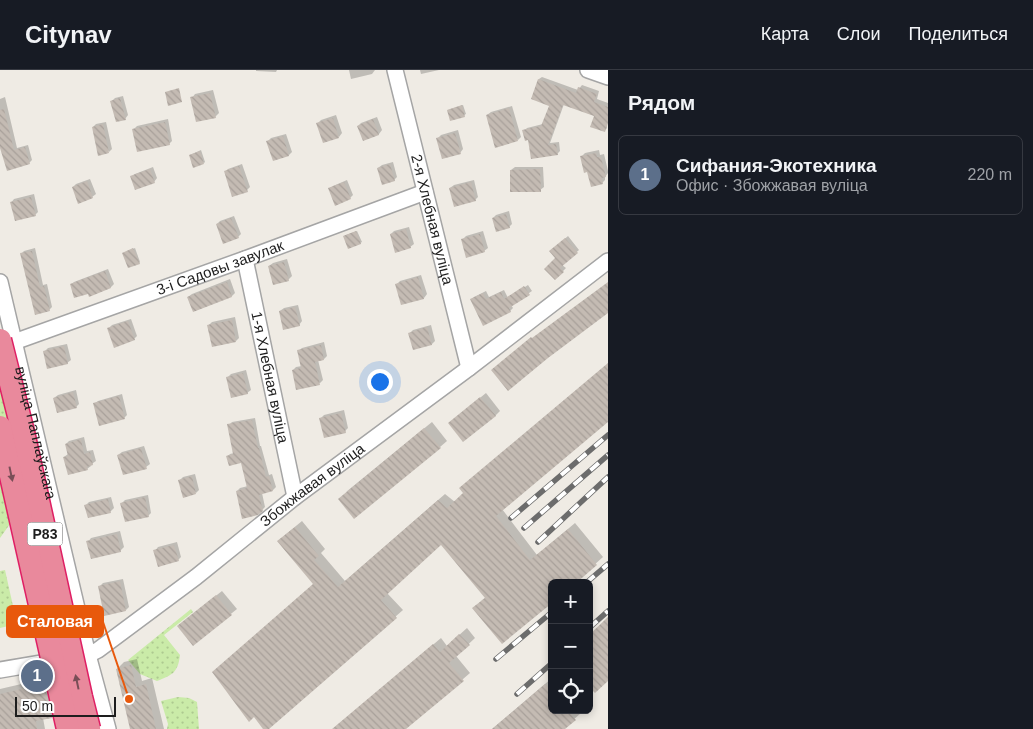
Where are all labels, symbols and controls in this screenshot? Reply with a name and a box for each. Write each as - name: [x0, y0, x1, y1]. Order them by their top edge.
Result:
- text: Citynav: [25, 21, 112, 48]
- text: Карта: [761, 24, 809, 44]
- text: Слои: [837, 24, 881, 44]
- text: Поделиться: [909, 24, 1008, 44]
- text: Рядом: [628, 91, 695, 114]
- street label: 2-я Хлебная вуліца: [408, 152, 457, 287]
- text: Сифания-Экотехника: [676, 155, 877, 176]
- text: 1: [641, 166, 649, 183]
- text: 220 m: [968, 166, 1012, 183]
- text: Офис · Збожжавая вуліца: [676, 177, 868, 194]
- street label: 3-і Садовы завулак: [154, 236, 286, 298]
- street label: 1-я Хлебная вуліца: [248, 310, 293, 445]
- street label: вуліца Паплаўскага: [12, 365, 60, 502]
- your location: [367, 369, 393, 395]
- street label: Збожжавая вуліца: [256, 439, 368, 530]
- one-way arrow: [7, 467, 15, 482]
- road number: Р83: [28, 522, 62, 546]
- map controls: [548, 579, 593, 714]
- button: +: [548, 579, 593, 624]
- callout: Сталовая: [7, 606, 103, 637]
- text: Сталовая: [17, 613, 93, 630]
- button: −: [548, 624, 593, 669]
- pin: 1: [21, 657, 53, 695]
- button: locate: [548, 669, 593, 714]
- one-way arrow: [73, 674, 81, 689]
- scale bar: [15, 694, 116, 717]
- text: 50 m: [22, 698, 53, 714]

